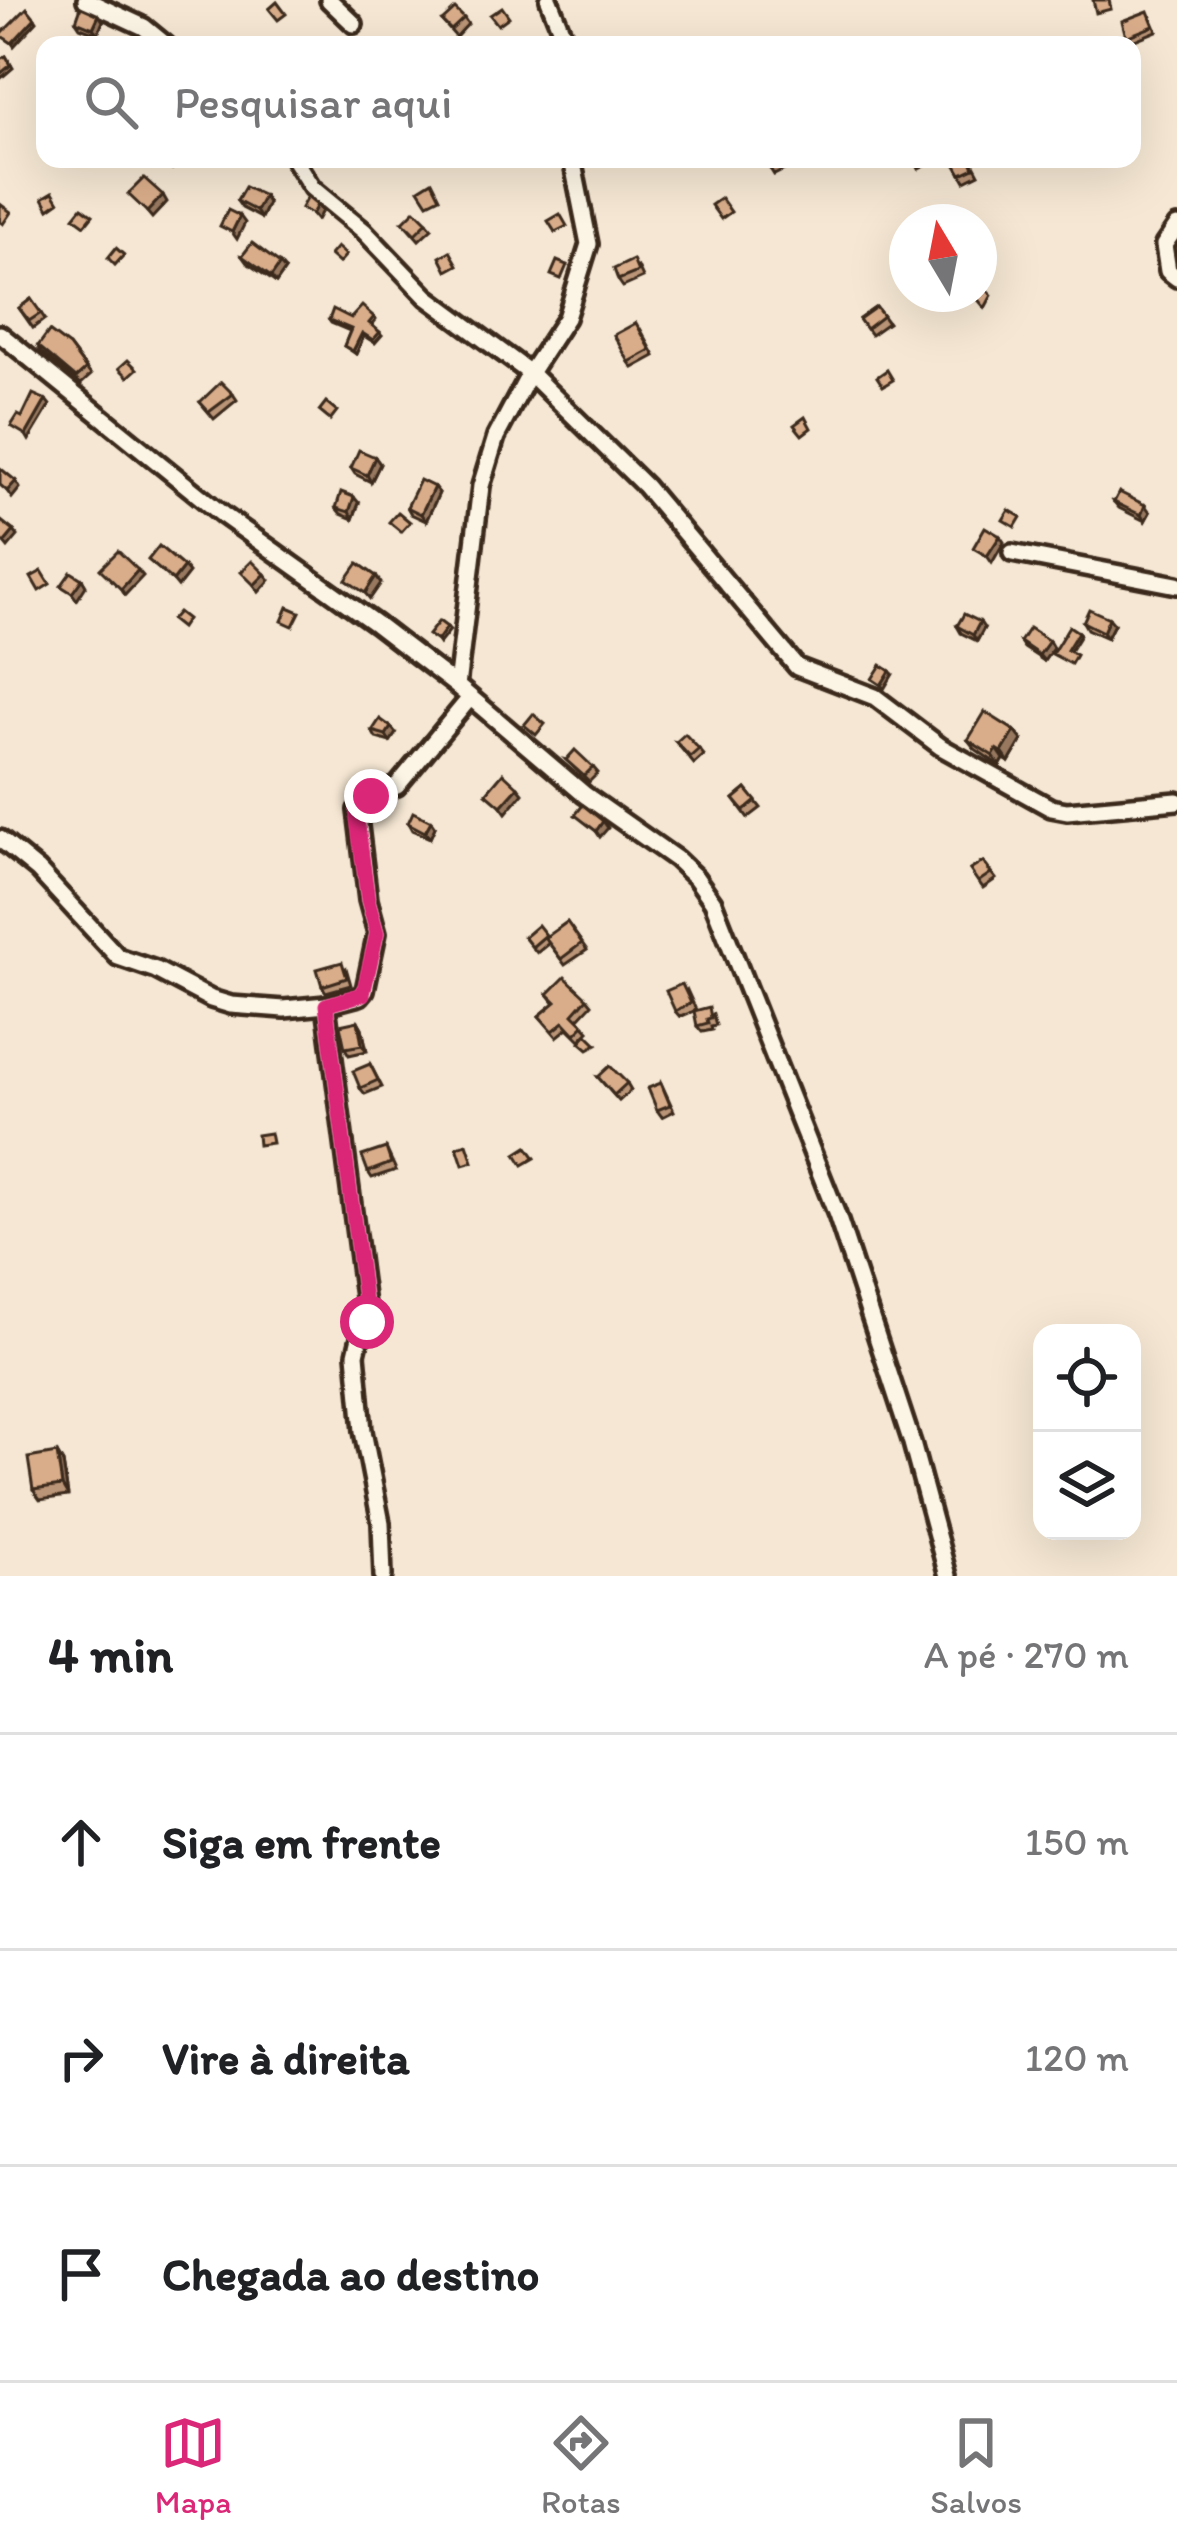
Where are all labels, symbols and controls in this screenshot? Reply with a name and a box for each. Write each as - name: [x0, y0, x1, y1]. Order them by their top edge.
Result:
- search box: [36, 36, 1141, 168]
- icon: search: [78, 69, 144, 135]
- text: Pesquisar aqui: [174, 75, 452, 129]
- north arrow: [889, 204, 997, 312]
- route end: [344, 769, 398, 823]
- route start: [340, 1295, 394, 1349]
- map controls: [1033, 1324, 1141, 1540]
- button: locate: [1033, 1324, 1141, 1432]
- button: layers: [1033, 1432, 1141, 1540]
- text: 4 min: [48, 1624, 173, 1685]
- text: A pé · 270 m: [924, 1631, 1129, 1678]
- icon: ahead: [48, 1809, 114, 1875]
- text: Siga em frente: [162, 1815, 441, 1869]
- text: 150 m: [1025, 1818, 1129, 1865]
- icon: right: [48, 2025, 114, 2091]
- text: Vire à direita: [162, 2031, 410, 2085]
- text: 120 m: [1025, 2034, 1129, 2081]
- icon: arrive: [48, 2241, 114, 2307]
- text: Chegada ao destino: [162, 2247, 539, 2301]
- tab: Mapa: [155, 2410, 232, 2521]
- tab: Rotas: [541, 2410, 621, 2521]
- tab: Salvos: [930, 2410, 1022, 2521]

